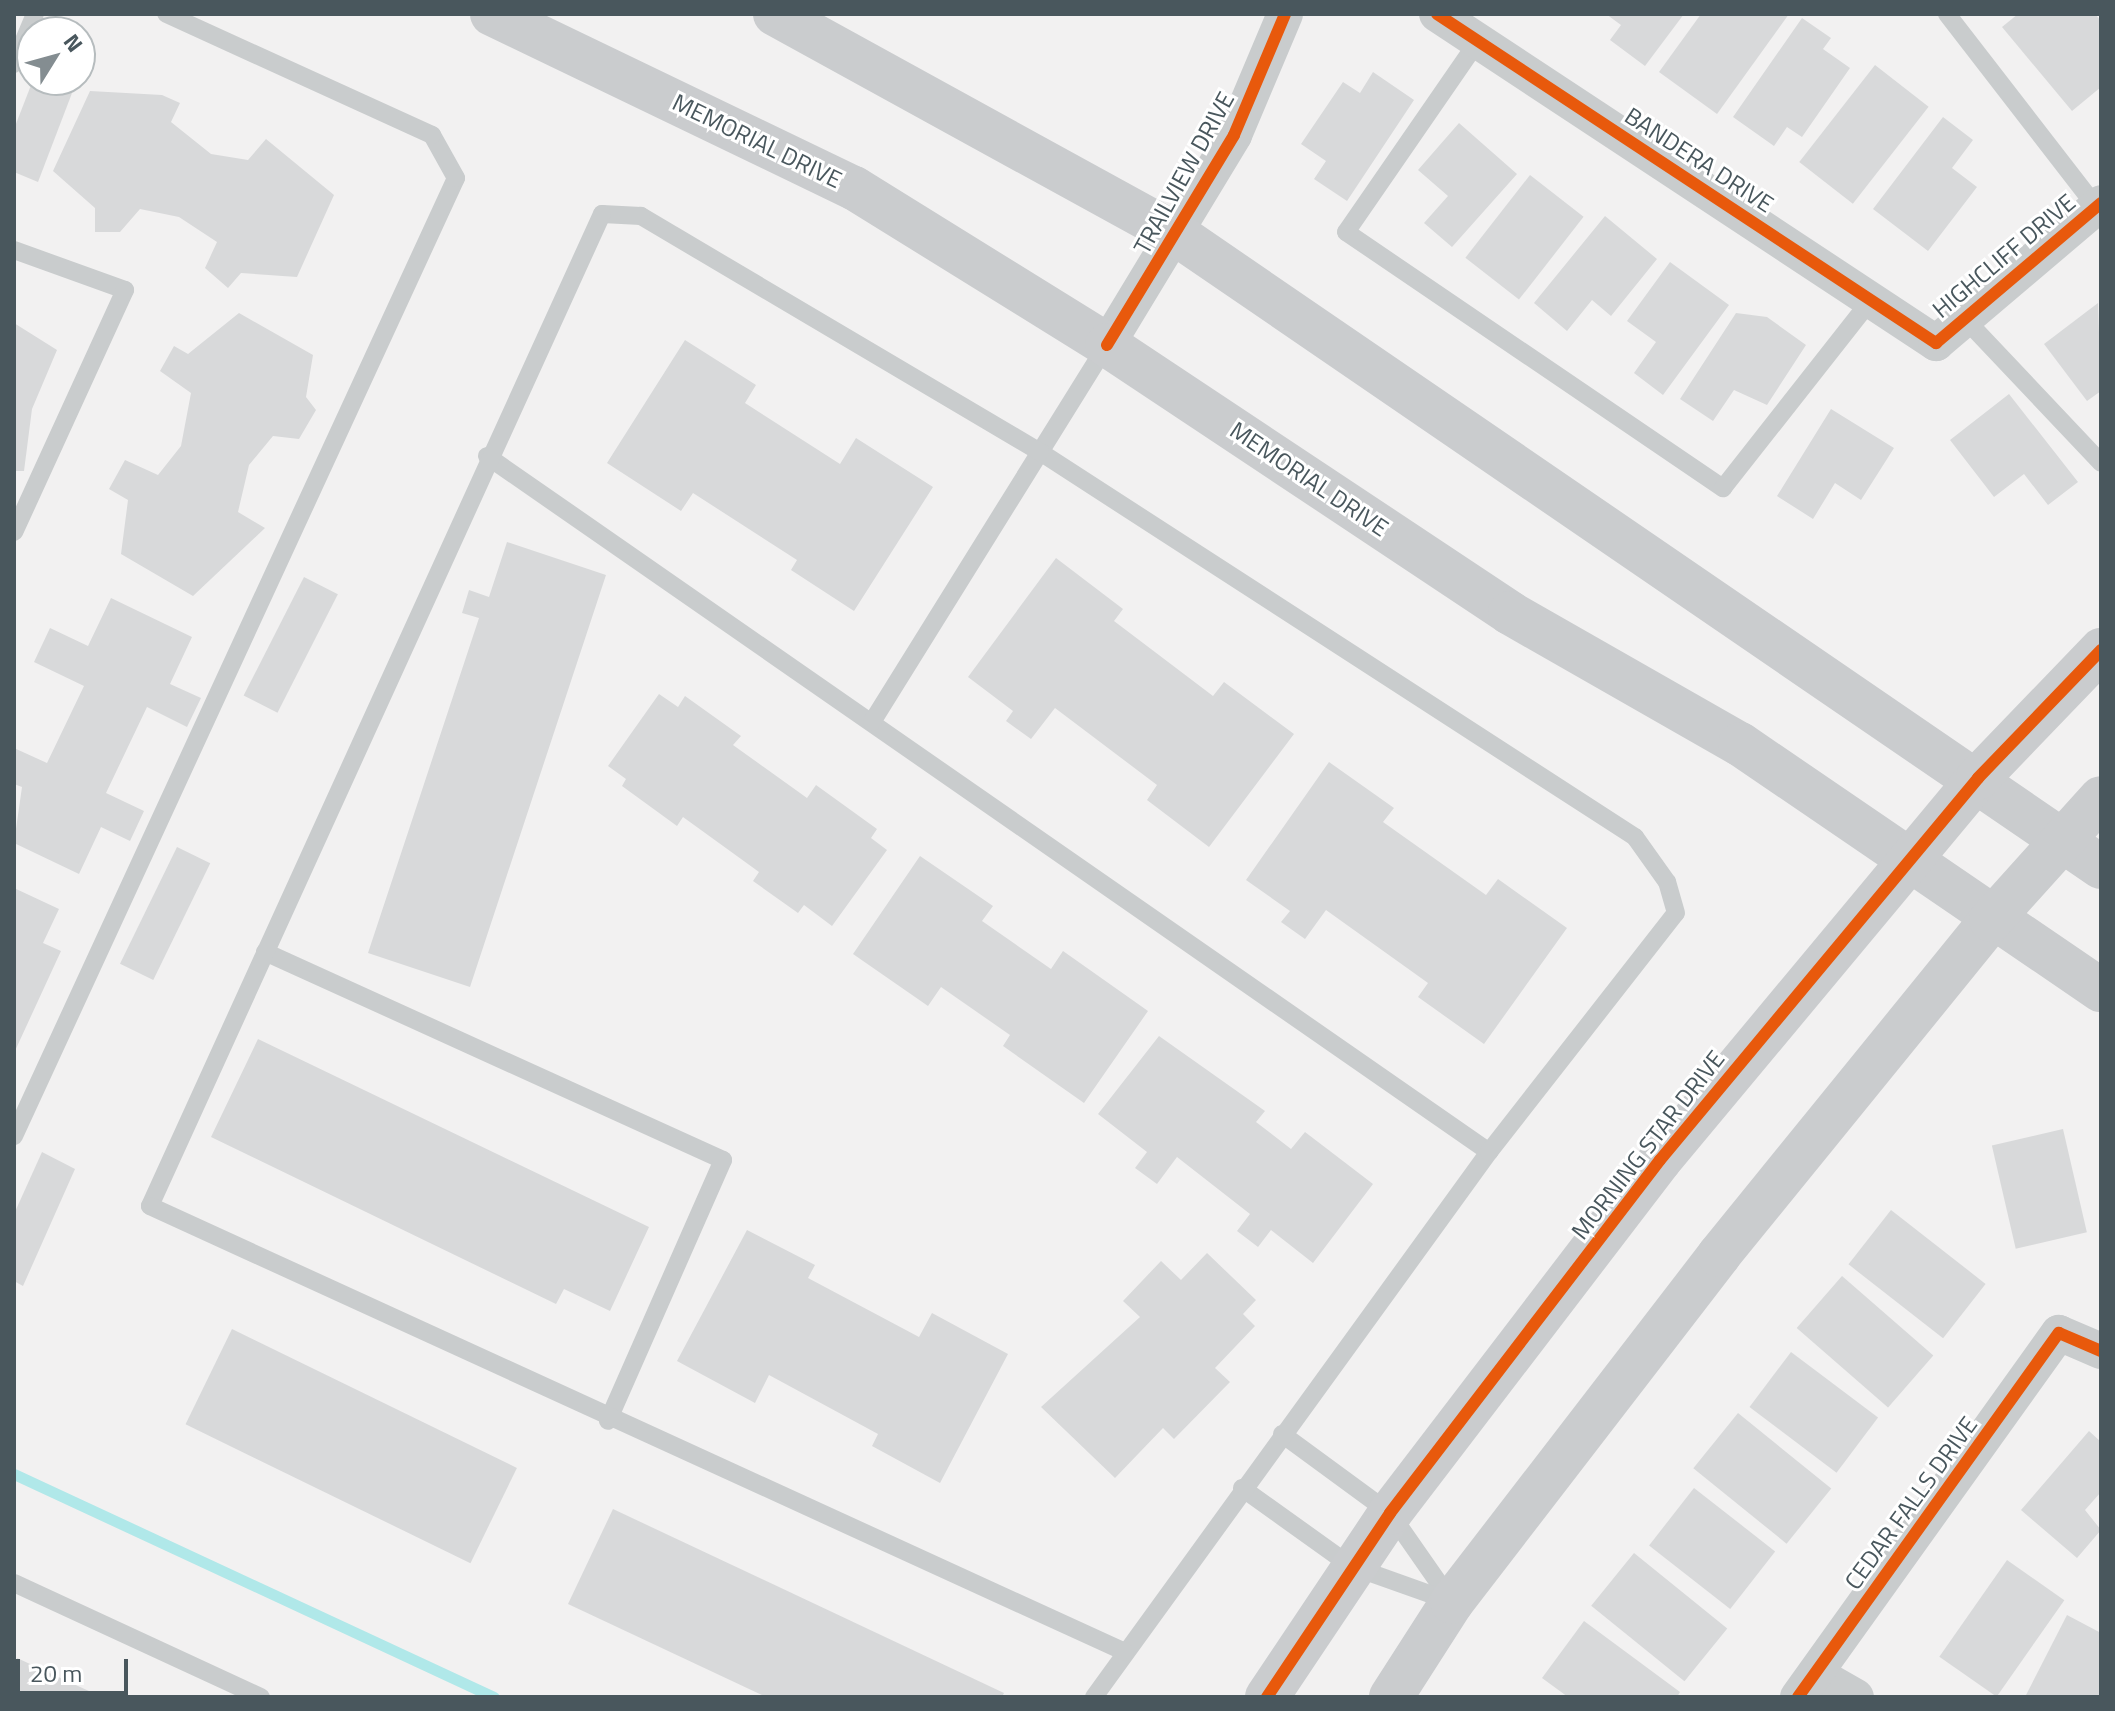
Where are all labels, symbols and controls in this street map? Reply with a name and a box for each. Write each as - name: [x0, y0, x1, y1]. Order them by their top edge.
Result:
- north arrow: [16, 16, 96, 96]
- text: N: [55, 26, 92, 59]
- street label: TRAILVIEW DRIVE: [1128, 87, 1240, 259]
- street label: MEMORIAL DRIVE: [668, 88, 846, 194]
- street label: BANDERA DRIVE: [1619, 101, 1779, 219]
- street label: HIGHCLIFF DRIVE: [1927, 188, 2081, 324]
- street label: MEMORIAL DRIVE: [1224, 415, 1394, 543]
- street label: MORNING STAR DRIVE: [1565, 1045, 1731, 1245]
- street label: CEDAR FALLS DRIVE: [1839, 1411, 1983, 1595]
- scale bar: [20, 1643, 132, 1693]
- text: 20 m: [30, 1655, 82, 1691]

